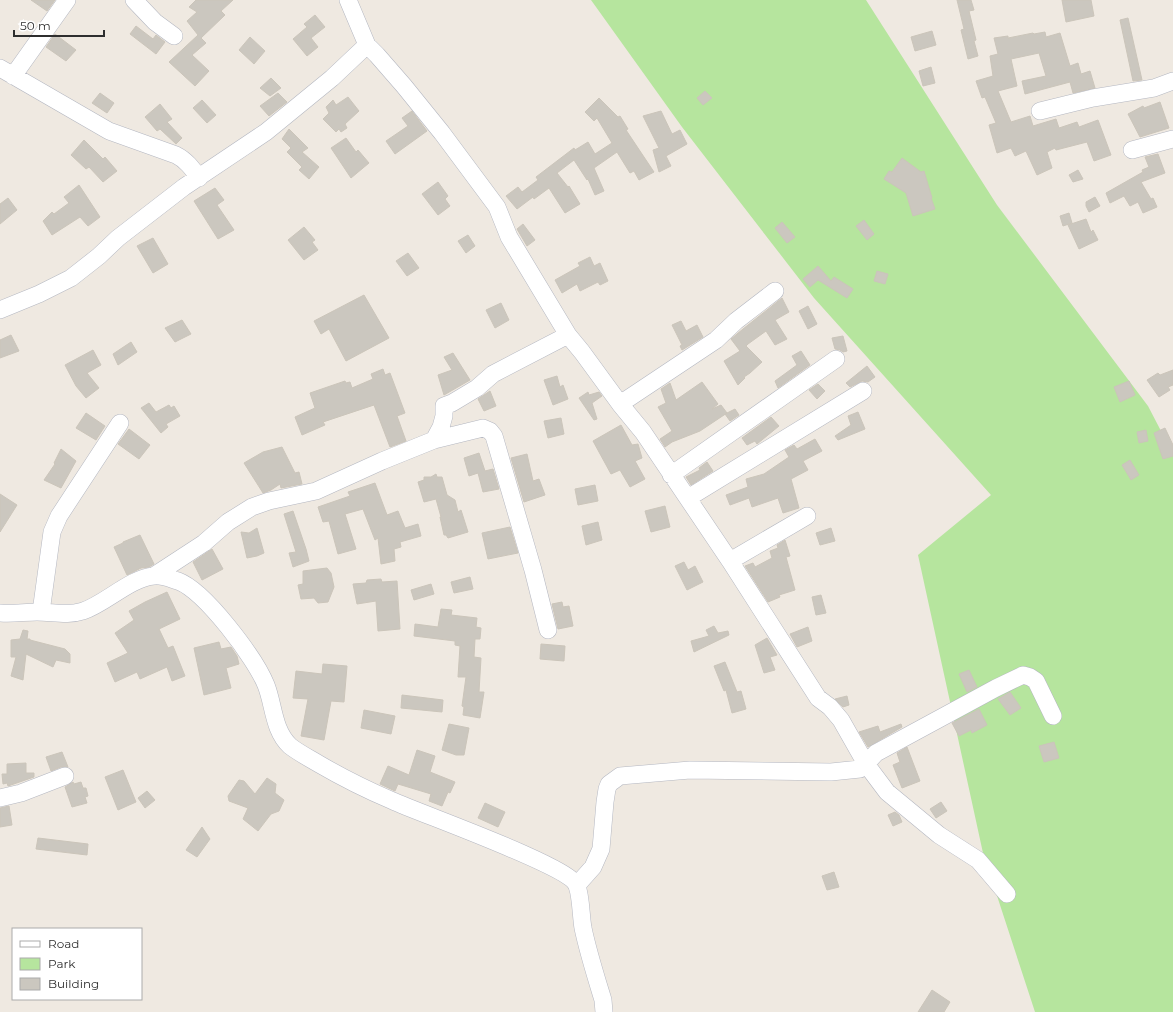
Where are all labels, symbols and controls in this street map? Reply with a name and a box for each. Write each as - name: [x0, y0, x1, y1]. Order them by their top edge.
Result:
- scale bar: [14, 12, 104, 38]
- text: 50 m: [20, 18, 51, 33]
- legend: [12, 928, 142, 1000]
- text: Road: [48, 936, 79, 951]
- text: Park: [48, 956, 76, 971]
- text: Building: [48, 976, 99, 991]

